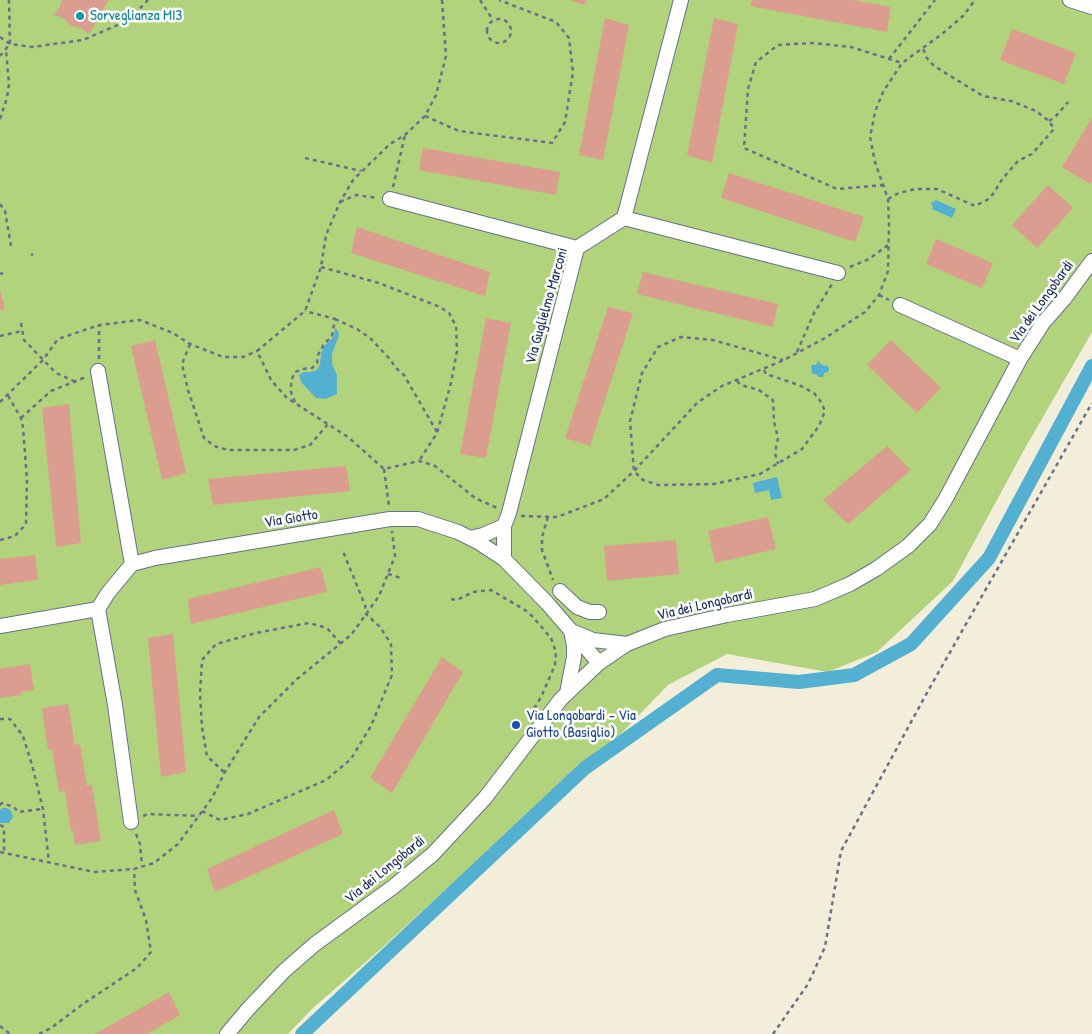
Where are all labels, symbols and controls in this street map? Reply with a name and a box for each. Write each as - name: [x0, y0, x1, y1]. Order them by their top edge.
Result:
- place label: Sorveglianza MI3: [90, 7, 182, 25]
- marker: Sorveglianza MI3: [74, 10, 86, 22]
- street label: Via Guglielmo Marconi: [522, 246, 572, 366]
- street label: Via dei Longobardi: [1006, 257, 1078, 347]
- street label: Via Giotto: [263, 506, 319, 532]
- street label: Via dei Longobardi: [655, 585, 755, 625]
- place label: Via Longobardi - Via Giotto (Basiglio): [526, 707, 636, 742]
- marker: Via Longobardi - Via Giotto (Basiglio): [510, 719, 522, 731]
- street label: Via dei Longobardi: [341, 832, 429, 908]

